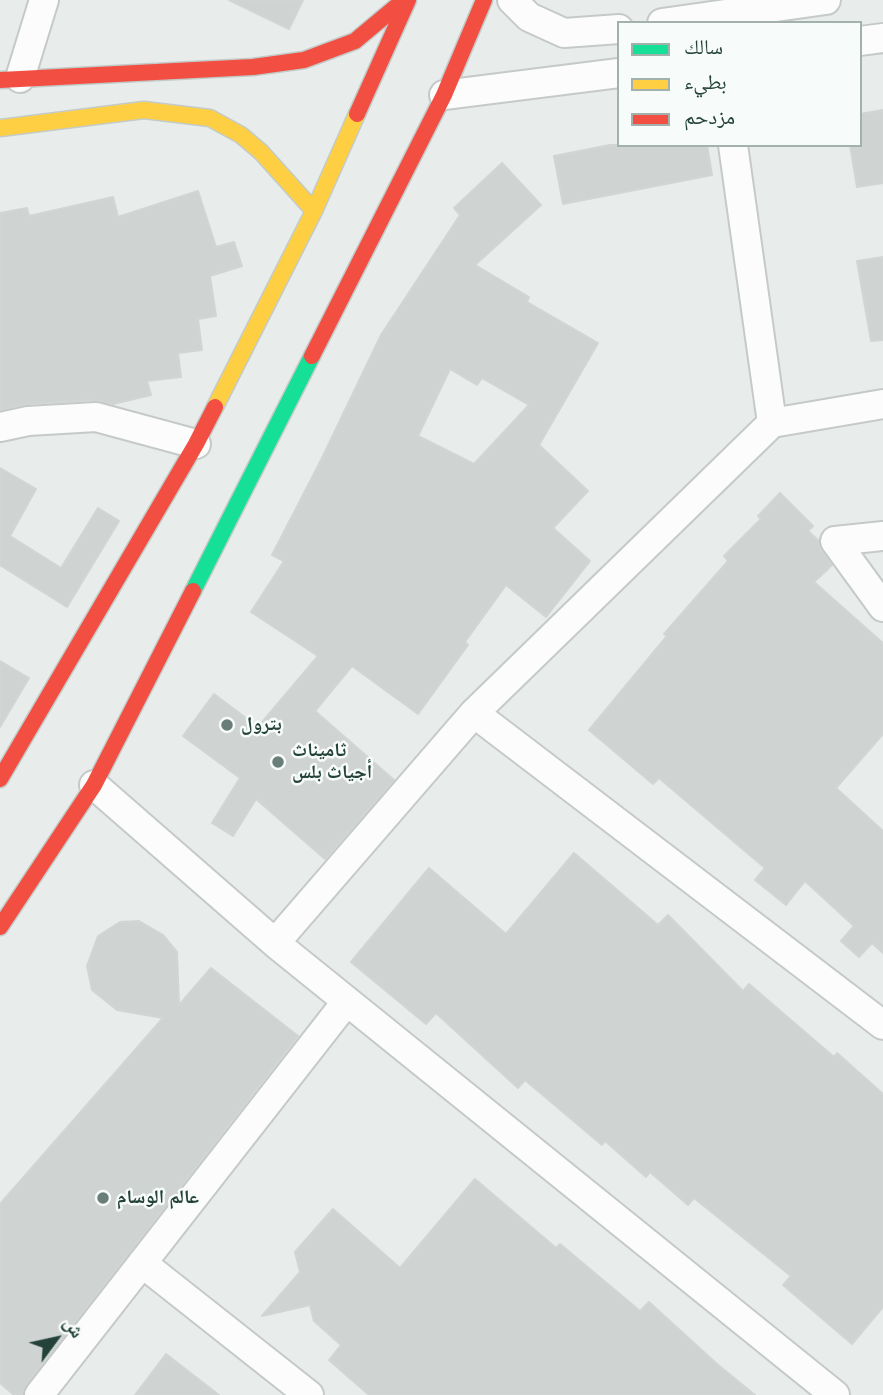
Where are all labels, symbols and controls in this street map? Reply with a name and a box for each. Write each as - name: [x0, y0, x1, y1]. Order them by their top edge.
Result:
- legend: [617, 21, 862, 147]
- text: سالك: [684, 33, 723, 61]
- text: بطيء: [684, 68, 727, 96]
- text: مزدحم: [684, 103, 735, 131]
- place label: بترول: [241, 714, 282, 736]
- marker: بترول: [219, 717, 235, 733]
- place label: ثاميناث أجياث بلس: [292, 740, 372, 784]
- marker: ثاميناث أجياث بلس: [270, 754, 286, 770]
- place label: عالم الوسام: [117, 1187, 199, 1209]
- marker: عالم الوسام: [95, 1190, 111, 1206]
- north arrow: [21, 1304, 91, 1374]
- text: ش: [57, 1312, 90, 1343]

